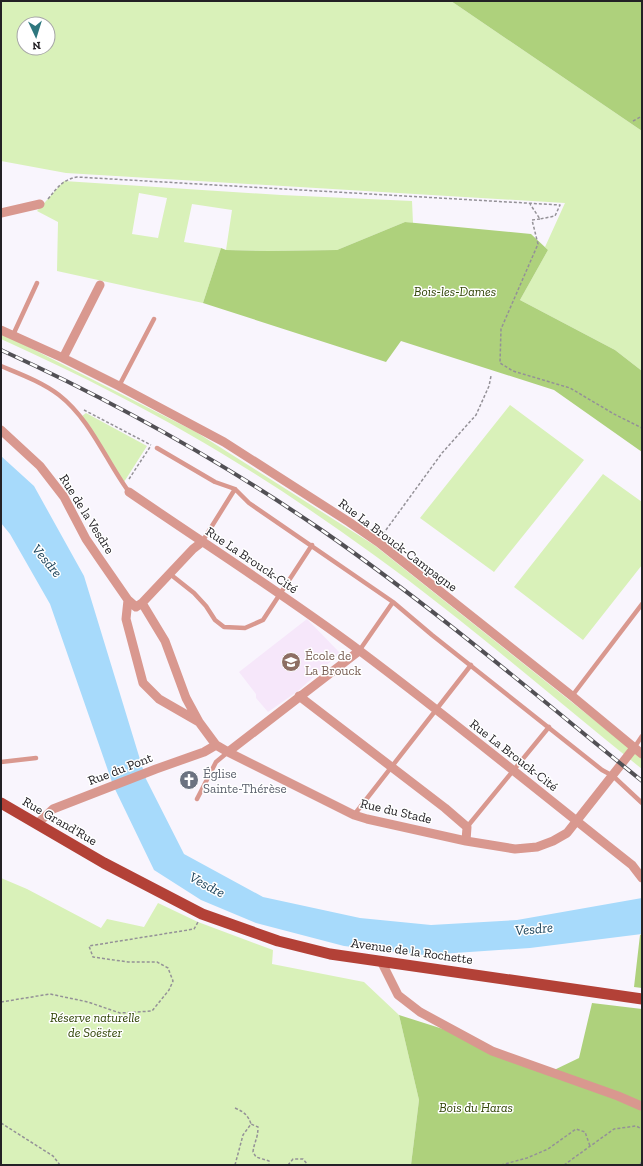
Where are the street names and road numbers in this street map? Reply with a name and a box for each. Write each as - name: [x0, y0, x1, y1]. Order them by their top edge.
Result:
- street label: Rue de la Vesdre: [57, 471, 117, 557]
- street label: Rue La Brouck-Campagne: [336, 495, 460, 595]
- street label: Rue La Brouck-Cité: [203, 524, 301, 596]
- street label: Rue La Brouck-Cité: [467, 716, 561, 794]
- street label: Rue du Pont: [86, 750, 155, 788]
- street label: Rue Grand'Rue: [20, 794, 100, 848]
- street label: Rue du Stade: [359, 795, 433, 827]
- street label: Avenue de la Rochette: [350, 935, 474, 967]

